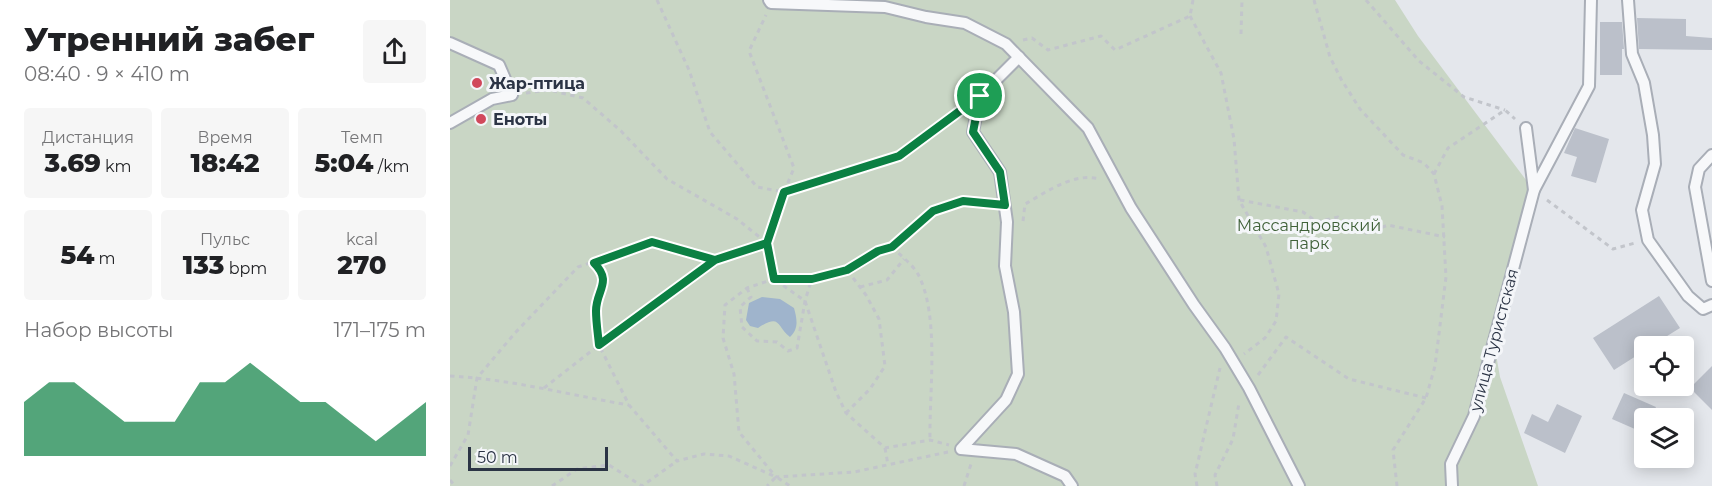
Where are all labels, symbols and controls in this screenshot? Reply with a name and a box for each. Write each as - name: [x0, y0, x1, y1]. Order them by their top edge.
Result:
- text: Утренний забег: [24, 19, 314, 59]
- button: share: [363, 20, 426, 83]
- text: 08:40 · 9 × 410 m: [24, 62, 190, 86]
- pin: [954, 70, 1005, 121]
- place label: Жар-птица: [489, 74, 585, 93]
- marker: Жар-птица: [470, 76, 484, 90]
- icon: arrive: [963, 79, 996, 112]
- place label: Еноты: [493, 110, 547, 129]
- marker: Еноты: [474, 112, 488, 126]
- text: Дистанция: [42, 128, 134, 147]
- text: Время: [197, 128, 253, 147]
- text: Темп: [341, 128, 383, 147]
- text: 3.69: [44, 147, 101, 179]
- text: 18:42: [190, 147, 260, 179]
- text: 5:04: [314, 147, 374, 179]
- text: km: [101, 157, 132, 176]
- text: /km: [374, 157, 410, 176]
- park label: Массандровский парк: [1237, 216, 1381, 253]
- text: Пульс: [200, 230, 250, 249]
- text: kcal: [346, 230, 378, 249]
- text: 54: [60, 239, 94, 271]
- text: m: [94, 249, 116, 268]
- text: 133: [183, 249, 224, 281]
- text: 270: [337, 249, 387, 281]
- text: bpm: [224, 259, 267, 278]
- street label: улица Туристская: [1466, 266, 1522, 414]
- text: Набор высоты: [24, 318, 173, 342]
- text: 171–175 m: [334, 318, 426, 342]
- map controls: [1634, 336, 1694, 468]
- button: locate: [1634, 336, 1694, 396]
- button: layers: [1634, 408, 1694, 468]
- scale bar: [468, 444, 608, 472]
- text: 50 m: [477, 448, 518, 467]

